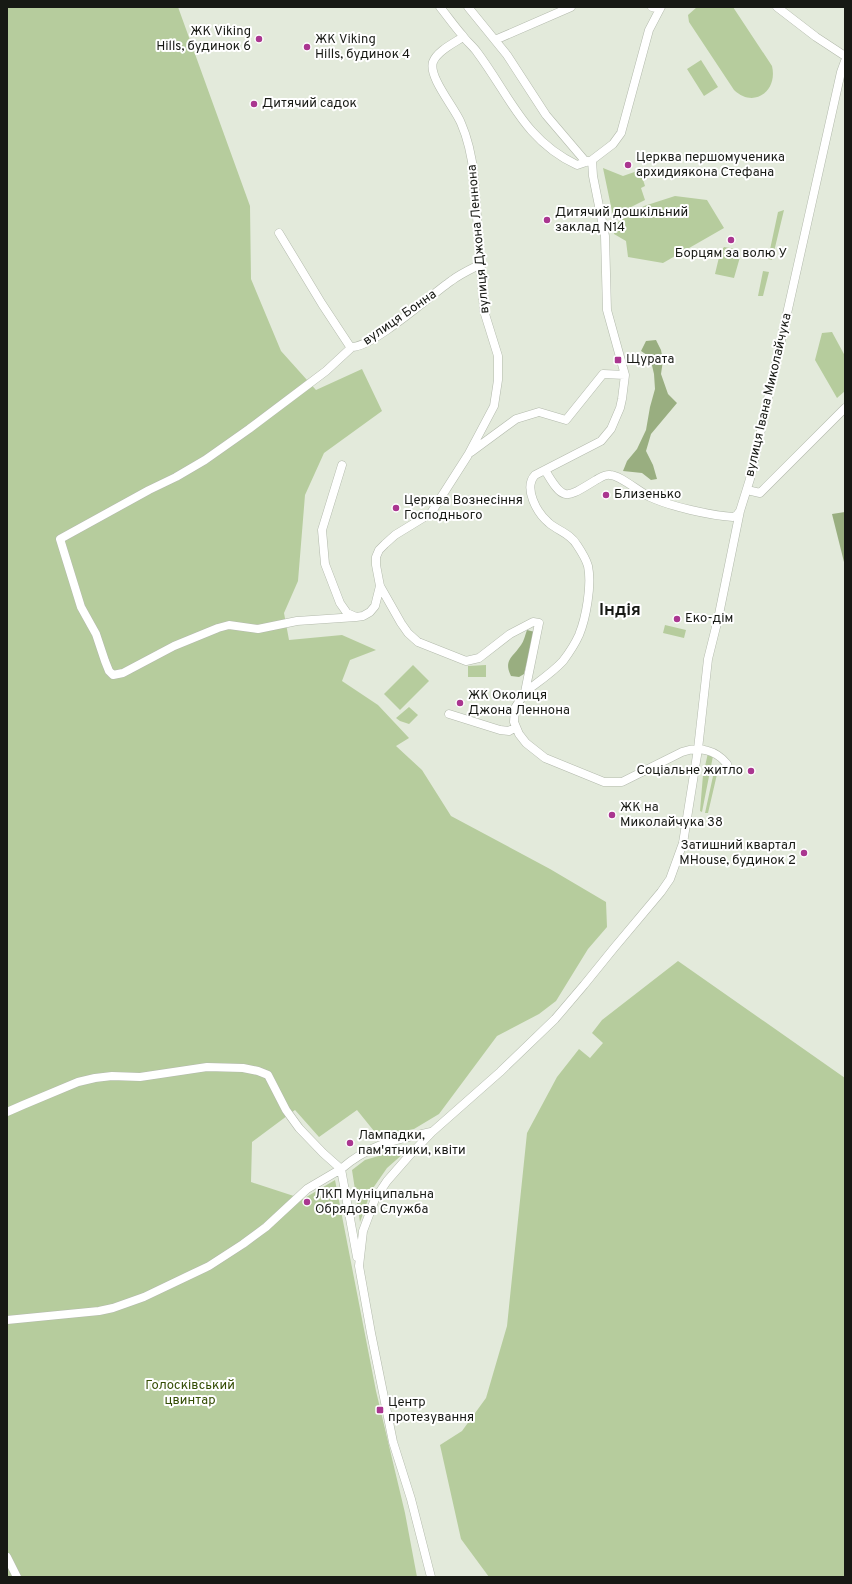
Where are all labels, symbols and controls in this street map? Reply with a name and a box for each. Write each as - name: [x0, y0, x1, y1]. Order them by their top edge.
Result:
- place label: ЖК Viking Hills, будинок 6: [156, 24, 251, 55]
- place label: ЖК Viking Hills, будинок 4: [315, 32, 410, 63]
- marker: ЖК Viking Hills, будинок 6: [254, 34, 264, 44]
- marker: ЖК Viking Hills, будинок 4: [302, 42, 312, 52]
- place label: Дитячий садок: [262, 96, 357, 112]
- marker: Дитячий садок: [249, 99, 259, 109]
- place label: Церква першомученика архидиякона Стефана: [636, 150, 785, 181]
- marker: Церква першомученика архидиякона Стефана: [623, 160, 633, 170]
- street label: вулиця Джона Леннона: [465, 164, 493, 314]
- place label: Дитячий дошкільний заклад N14: [555, 205, 688, 236]
- marker: Дитячий дошкільний заклад N14: [542, 215, 552, 225]
- marker: Борцям за волю У: [726, 235, 736, 245]
- place label: Борцям за волю У: [675, 246, 788, 262]
- street label: вулиця Бонна: [360, 287, 440, 349]
- street label: вулиця Івана Миколайчука: [742, 312, 796, 478]
- place label: Щурата: [626, 352, 674, 368]
- marker: Щурата: [613, 355, 623, 365]
- place label: Близенько: [614, 487, 681, 503]
- marker: Близенько: [601, 490, 611, 500]
- place label: Церква Вознесіння Господнього: [404, 493, 523, 524]
- marker: Церква Вознесіння Господнього: [391, 503, 401, 513]
- district label: Індія: [599, 600, 641, 622]
- place label: Еко-дім: [685, 611, 733, 627]
- marker: Еко-дім: [672, 614, 682, 624]
- place label: ЖК Околиця Джона Леннона: [468, 688, 570, 719]
- marker: ЖК Околиця Джона Леннона: [455, 698, 465, 708]
- place label: Соціальне житло: [636, 763, 743, 779]
- marker: Соціальне житло: [746, 766, 756, 776]
- place label: ЖК на Миколайчука 38: [620, 800, 723, 831]
- marker: ЖК на Миколайчука 38: [607, 810, 617, 820]
- place label: Затишний квартал MHouse, будинок 2: [679, 838, 796, 869]
- marker: Затишний квартал MHouse, будинок 2: [799, 848, 809, 858]
- place label: Лампадки, пам'ятники, квіти: [358, 1128, 466, 1159]
- marker: Лампадки, пам'ятники, квіти: [345, 1138, 355, 1148]
- place label: ЛКП Муніципальна Обрядова Служба: [315, 1187, 434, 1218]
- marker: ЛКП Муніципальна Обрядова Служба: [302, 1197, 312, 1207]
- park label: Голосківський цвинтар: [145, 1378, 235, 1409]
- place label: Центр протезування: [388, 1395, 474, 1426]
- marker: Центр протезування: [375, 1405, 385, 1415]

